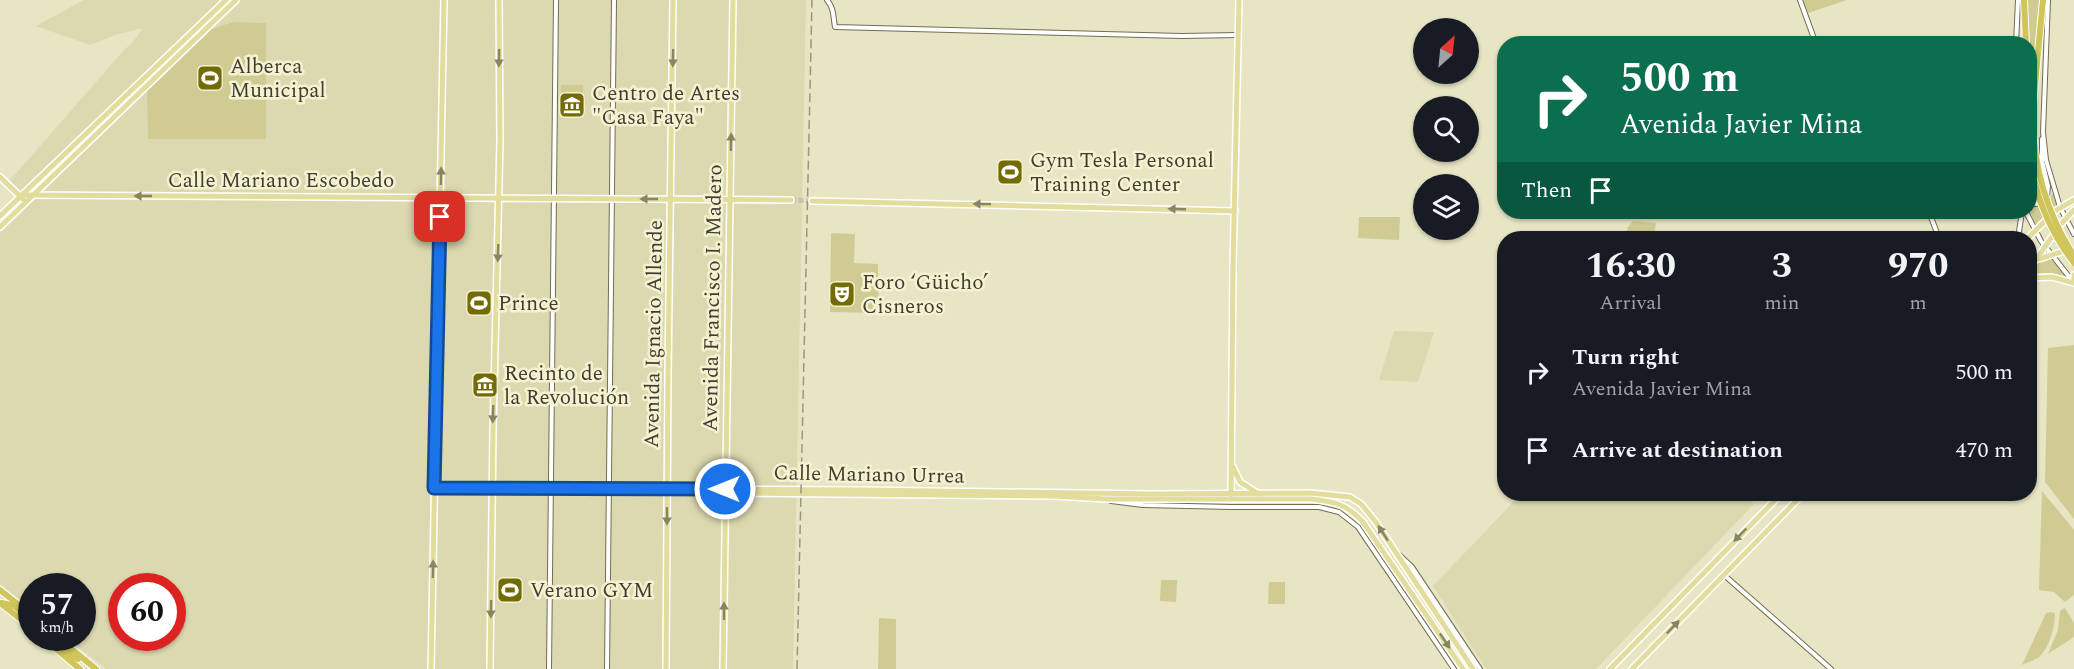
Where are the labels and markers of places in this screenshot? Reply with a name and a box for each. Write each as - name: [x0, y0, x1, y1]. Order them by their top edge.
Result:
- place label: Alberca Municipal: [230, 51, 326, 107]
- sports icon: Alberca Municipal: [195, 63, 225, 93]
- place label: Centro de Artes "Casa Faya": [592, 78, 740, 134]
- museum icon: Centro de Artes "Casa Faya": [557, 90, 587, 120]
- place label: Gym Tesla Personal Training Center: [1030, 145, 1214, 201]
- sports icon: Gym Tesla Personal Training Center: [995, 157, 1025, 187]
- pin: [414, 191, 465, 242]
- place label: Foro ‘Güicho’ Cisneros: [862, 267, 988, 323]
- theatre icon: Foro ‘Güicho’ Cisneros: [827, 279, 857, 309]
- sports icon: Prince: [464, 288, 494, 318]
- place label: Prince: [498, 288, 559, 320]
- place label: Recinto de la Revolución: [504, 358, 629, 414]
- museum icon: Recinto de la Revolución: [470, 370, 500, 400]
- sports icon: Verano GYM: [495, 575, 525, 605]
- place label: Verano GYM: [530, 575, 653, 607]

